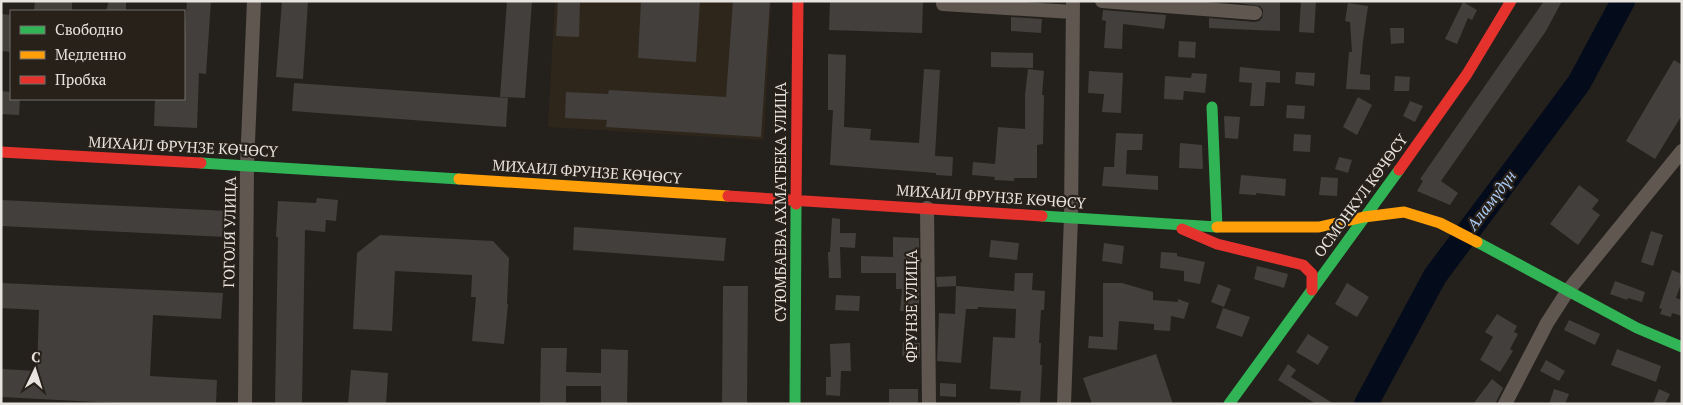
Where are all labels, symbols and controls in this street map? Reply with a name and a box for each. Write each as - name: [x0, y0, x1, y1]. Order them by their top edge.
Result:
- legend: [10, 10, 185, 100]
- text: Свободно: [55, 19, 123, 39]
- text: Медленно: [55, 44, 126, 64]
- text: Пробка: [55, 69, 107, 89]
- street label: СУЮМБАЕВА АХМАТБЕКА УЛИЦА: [770, 81, 790, 322]
- street label: ОСМОНКУЛ КӨЧӨСҮ: [1309, 130, 1412, 261]
- street label: МИХАИЛ ФРУНЗЕ КӨЧӨСҮ: [88, 131, 279, 161]
- street label: МИХАИЛ ФРУНЗЕ КӨЧӨСҮ: [492, 154, 683, 188]
- water label: Аламүдүн: [1461, 165, 1521, 235]
- street label: ГОГОЛЯ УЛИЦА: [218, 175, 240, 288]
- street label: МИХАИЛ ФРУНЗЕ КӨЧӨСҮ: [896, 179, 1087, 213]
- street label: ФРУНЗЕ УЛИЦА: [901, 249, 921, 362]
- north arrow: [10, 345, 60, 395]
- text: С: [31, 347, 41, 366]

